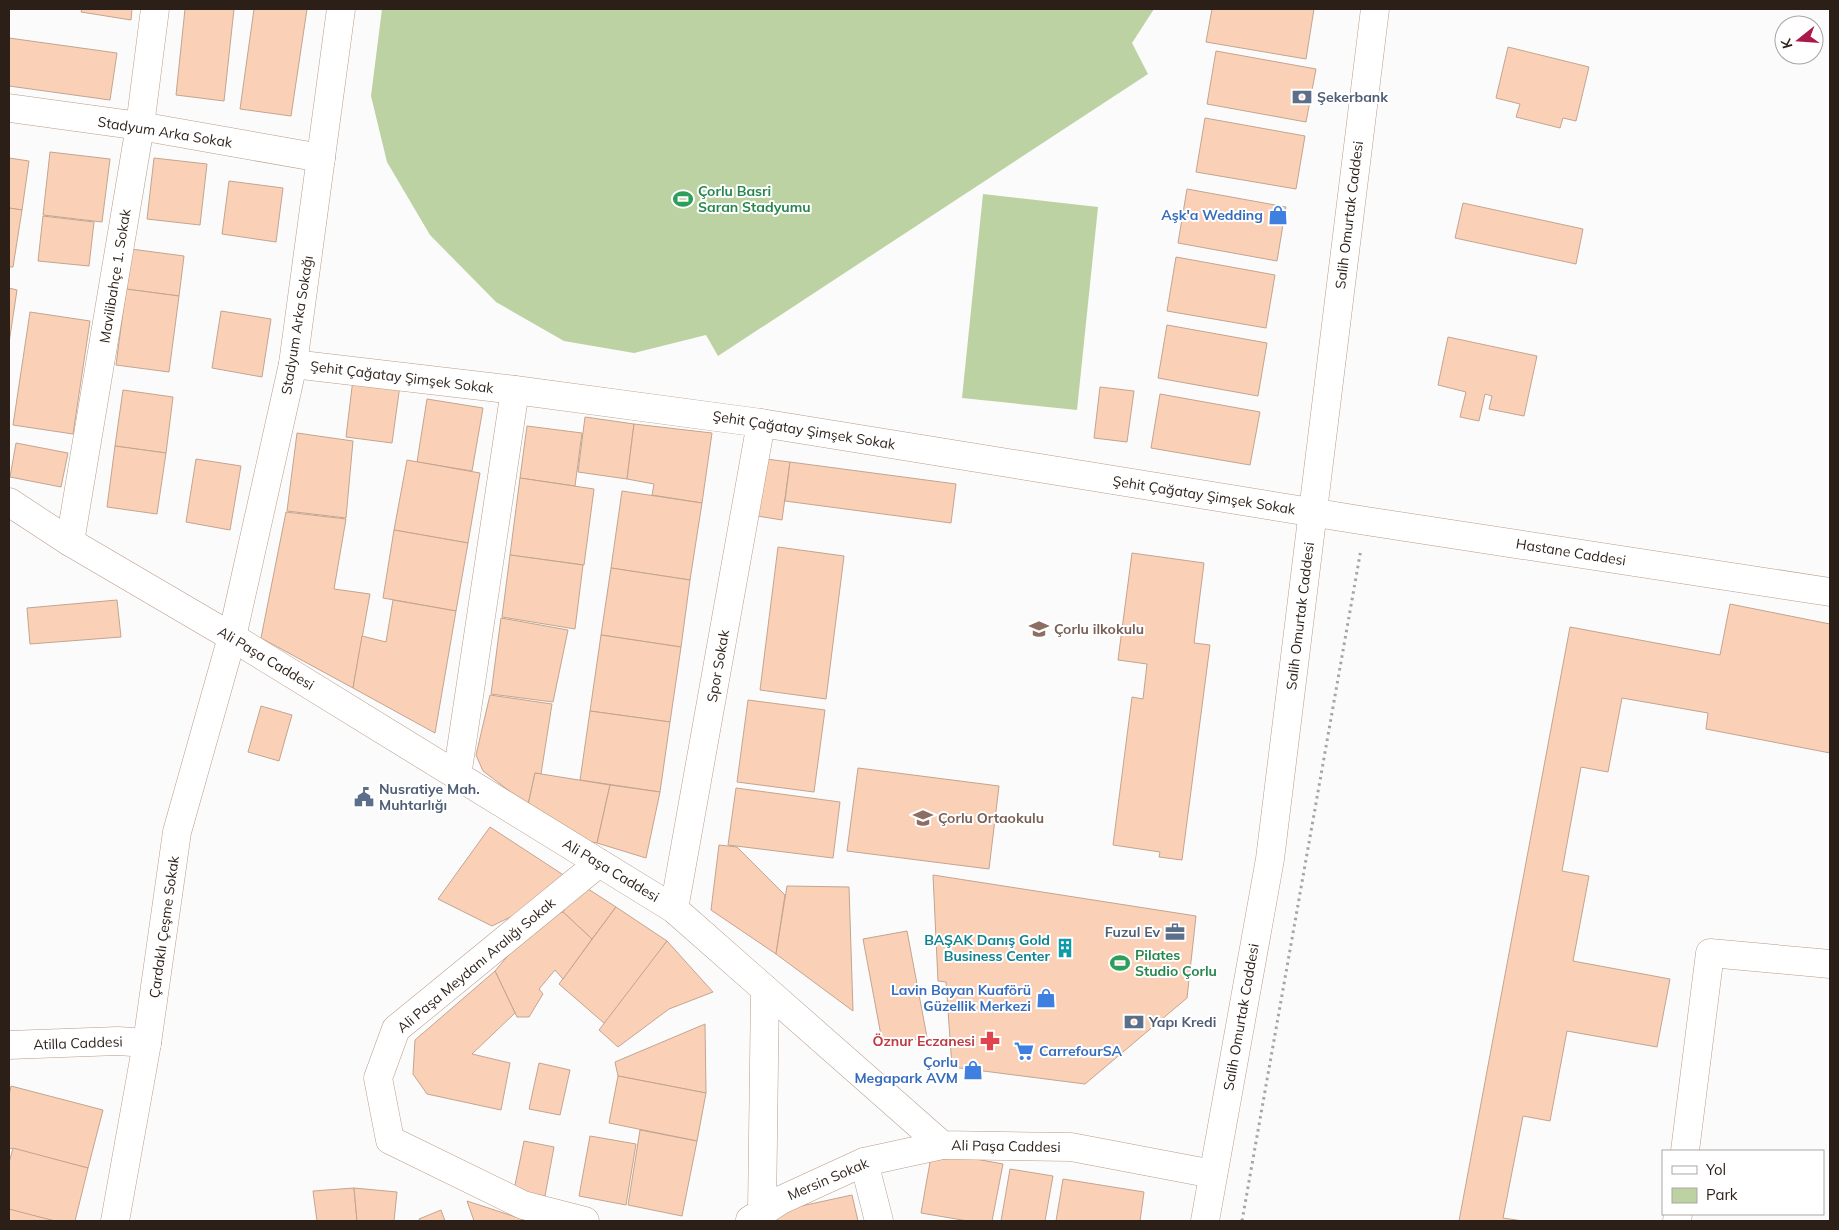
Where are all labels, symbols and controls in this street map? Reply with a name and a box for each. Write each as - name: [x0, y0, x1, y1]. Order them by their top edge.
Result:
- north arrow: [1774, 15, 1824, 65]
- text: K: [1776, 36, 1797, 51]
- bank icon: Şekerbank: [1291, 86, 1313, 108]
- place label: Şekerbank: [1317, 88, 1388, 106]
- street label: Stadyum Arka Sokak: [96, 112, 234, 152]
- street label: Salih Omurtak Caddesi: [1331, 140, 1367, 290]
- place label: Çorlu Basri Saran Stadyumu: [698, 182, 811, 216]
- sports icon: Çorlu Basri Saran Stadyumu: [672, 188, 694, 210]
- shop icon: Aşk'a Wedding: [1267, 204, 1289, 226]
- place label: Aşk'a Wedding: [1161, 206, 1263, 224]
- street label: Mavilibahçe 1. Sokak: [96, 207, 135, 344]
- street label: Stadyum Arka Sokağı: [277, 254, 317, 396]
- street label: Şehit Çağatay Şimşek Sokak: [309, 357, 495, 397]
- street label: Şehit Çağatay Şimşek Sokak: [711, 407, 897, 453]
- street label: Şehit Çağatay Şimşek Sokak: [1111, 472, 1297, 518]
- street label: Hastane Caddesi: [1515, 534, 1627, 570]
- street label: Salih Omurtak Caddesi: [1282, 541, 1318, 691]
- school or university icon: Çorlu ilkokulu: [1028, 618, 1050, 640]
- place label: Çorlu ilkokulu: [1054, 620, 1144, 638]
- street label: Ali Paşa Caddesi: [215, 622, 317, 694]
- street label: Spor Sokak: [703, 628, 733, 704]
- place label: Nusratiye Mah. Muhtarlığı: [379, 780, 480, 814]
- public building icon: Nusratiye Mah. Muhtarlığı: [353, 786, 375, 808]
- school or university icon: Çorlu Ortaokulu: [912, 807, 934, 829]
- place label: Çorlu Ortaokulu: [938, 809, 1044, 827]
- street label: Ali Paşa Caddesi: [560, 834, 662, 906]
- street label: Çardaklı Çeşme Sokak: [145, 854, 183, 999]
- street label: Ali Paşa Meydanı Aralığı Sokak: [393, 893, 559, 1036]
- office icon: Fuzul Ev: [1164, 921, 1186, 943]
- place label: Fuzul Ev: [1105, 923, 1160, 941]
- place label: BAŞAK Danış Gold Business Center: [924, 931, 1050, 965]
- building icon: BAŞAK Danış Gold Business Center: [1054, 937, 1076, 959]
- street label: Salih Omurtak Caddesi: [1219, 942, 1263, 1092]
- place label: Pilates Studio Çorlu: [1135, 946, 1217, 980]
- sports icon: Pilates Studio Çorlu: [1109, 952, 1131, 974]
- place label: Lavin Bayan Kuaförü Güzellik Merkezi: [891, 981, 1031, 1015]
- shop icon: Lavin Bayan Kuaförü Güzellik Merkezi: [1035, 987, 1057, 1009]
- bank icon: Yapı Kredi: [1123, 1011, 1145, 1033]
- place label: Yapı Kredi: [1148, 1013, 1216, 1031]
- pharmacy icon: Öznur Eczanesi: [979, 1030, 1001, 1052]
- street label: Atilla Caddesi: [33, 1032, 123, 1054]
- place label: Öznur Eczanesi: [872, 1032, 975, 1050]
- supermarket icon: CarrefourSA: [1013, 1040, 1035, 1062]
- place label: CarrefourSA: [1039, 1042, 1123, 1060]
- place label: Çorlu Megapark AVM: [854, 1053, 958, 1087]
- shop icon: Çorlu Megapark AVM: [962, 1059, 984, 1081]
- street label: Ali Paşa Caddesi: [951, 1136, 1061, 1156]
- legend: [1662, 1150, 1824, 1215]
- street label: Mersin Sokak: [785, 1154, 872, 1204]
- text: Yol: [1705, 1160, 1726, 1179]
- text: Park: [1706, 1185, 1738, 1204]

